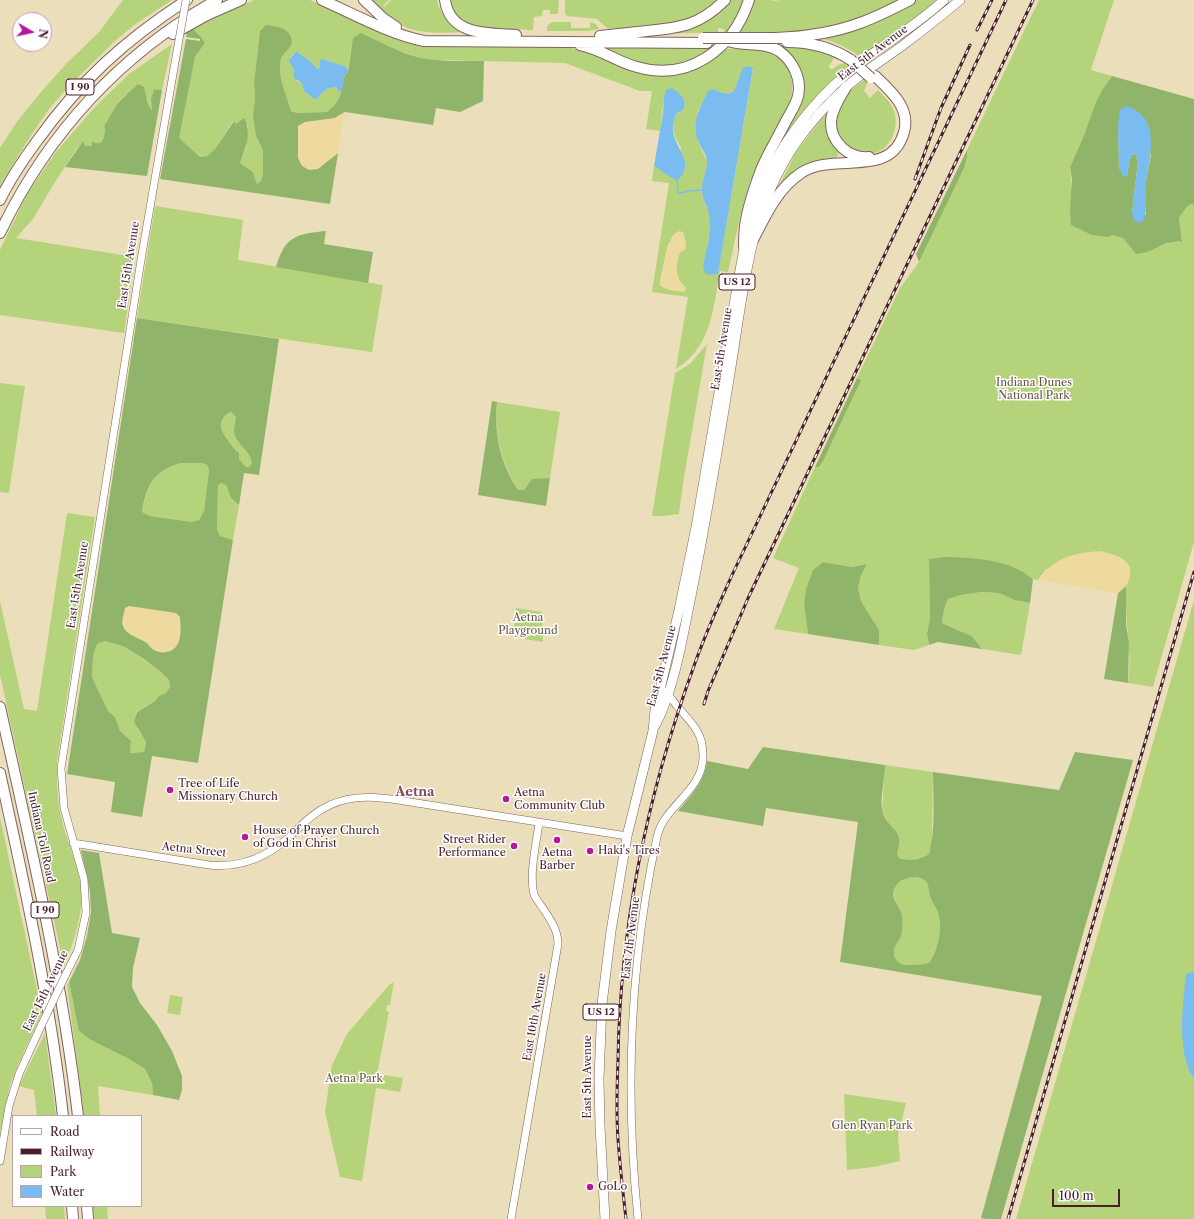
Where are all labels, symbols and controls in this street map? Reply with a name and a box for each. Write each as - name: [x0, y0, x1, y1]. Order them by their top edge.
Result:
- north arrow: [12, 12, 52, 52]
- street label: East 5th Avenue: [836, 23, 910, 83]
- text: N: [35, 28, 51, 40]
- road number: I 90: [66, 79, 94, 95]
- street label: East 15th Avenue: [116, 220, 142, 310]
- road number: US 12: [719, 274, 755, 290]
- street label: East 5th Avenue: [709, 307, 735, 391]
- park label: Indiana Dunes National Park: [996, 376, 1072, 402]
- street label: East 15th Avenue: [65, 540, 91, 630]
- park label: Aetna Playground: [498, 611, 558, 637]
- street label: East 5th Avenue: [645, 624, 679, 708]
- place label: Tree of Life Missionary Church: [178, 777, 278, 803]
- district label: Aetna: [395, 784, 435, 800]
- marker: Tree of Life Missionary Church: [165, 785, 175, 795]
- place label: Aetna Community Club: [514, 786, 605, 812]
- street label: Indiana Toll Road: [25, 790, 57, 884]
- marker: Aetna Community Club: [501, 794, 511, 804]
- place label: House of Prayer Church of God in Christ: [253, 824, 379, 850]
- marker: House of Prayer Church of God in Christ: [240, 832, 250, 842]
- place label: Street Rider Performance: [438, 833, 506, 859]
- marker: Aetna Barber: [552, 835, 562, 845]
- street label: Aetna Street: [161, 840, 227, 860]
- marker: Street Rider Performance: [509, 841, 519, 851]
- place label: Haki's Tires: [598, 844, 660, 858]
- place label: Aetna Barber: [539, 846, 575, 872]
- marker: Haki's Tires: [585, 846, 595, 856]
- street label: East 7th Avenue: [619, 896, 643, 980]
- road number: I 90: [31, 902, 59, 918]
- street label: East 15th Avenue: [21, 948, 71, 1034]
- street label: East 10th Avenue: [521, 972, 549, 1062]
- road number: US 12: [583, 1004, 619, 1020]
- street label: East 5th Avenue: [581, 1035, 595, 1119]
- park label: Aetna Park: [325, 1072, 383, 1086]
- legend: [12, 1115, 142, 1207]
- park label: Glen Ryan Park: [831, 1119, 913, 1133]
- text: Road: [50, 1124, 80, 1139]
- text: Railway: [50, 1144, 95, 1159]
- text: Park: [50, 1164, 76, 1179]
- place label: GoLo: [598, 1180, 627, 1194]
- scale bar: [1054, 1181, 1122, 1207]
- marker: GoLo: [585, 1182, 595, 1192]
- text: Water: [50, 1184, 84, 1199]
- text: 100 m: [1059, 1188, 1094, 1203]

